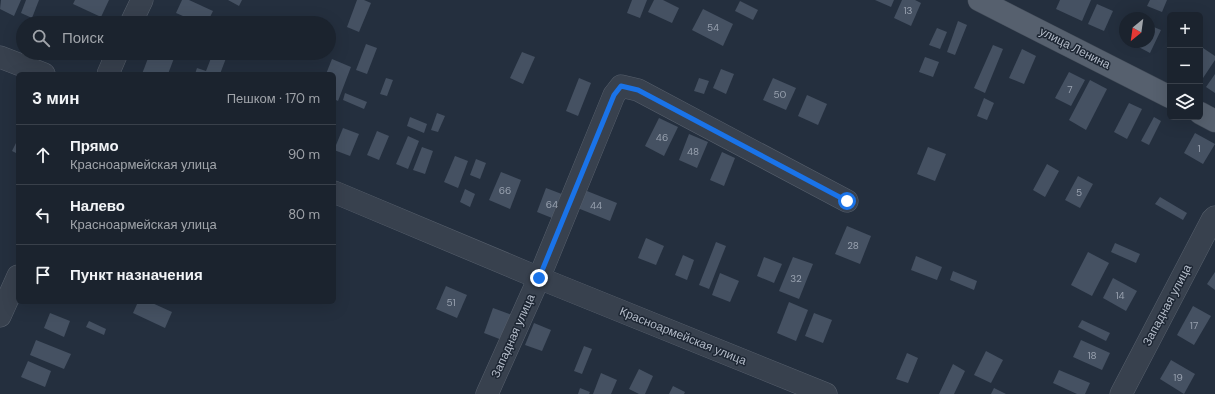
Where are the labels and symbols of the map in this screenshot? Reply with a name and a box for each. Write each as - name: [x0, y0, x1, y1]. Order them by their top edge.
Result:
- house number: 13: [903, 4, 913, 17]
- north arrow: [1119, 12, 1155, 48]
- house number: 54: [707, 21, 719, 34]
- street label: улица Ленина: [1037, 23, 1113, 73]
- house number: 7: [1067, 83, 1073, 96]
- house number: 50: [774, 88, 787, 101]
- house number: 46: [656, 131, 668, 144]
- house number: 1: [1197, 142, 1201, 155]
- house number: 48: [687, 145, 699, 158]
- house number: 66: [499, 184, 511, 197]
- house number: 5: [1076, 186, 1082, 199]
- route start: [838, 192, 856, 210]
- house number: 64: [546, 198, 558, 211]
- house number: 44: [590, 199, 602, 212]
- house number: 28: [847, 239, 859, 252]
- street label: Западная улица: [1139, 261, 1195, 349]
- route end: [530, 269, 548, 287]
- house number: 32: [790, 272, 802, 285]
- house number: 14: [1115, 289, 1125, 302]
- street label: Западная улица: [487, 291, 539, 380]
- house number: 51: [446, 296, 456, 309]
- street label: Красноармейская улица: [617, 303, 749, 369]
- house number: 17: [1190, 319, 1198, 332]
- house number: 18: [1087, 349, 1097, 362]
- house number: 19: [1173, 371, 1183, 384]

